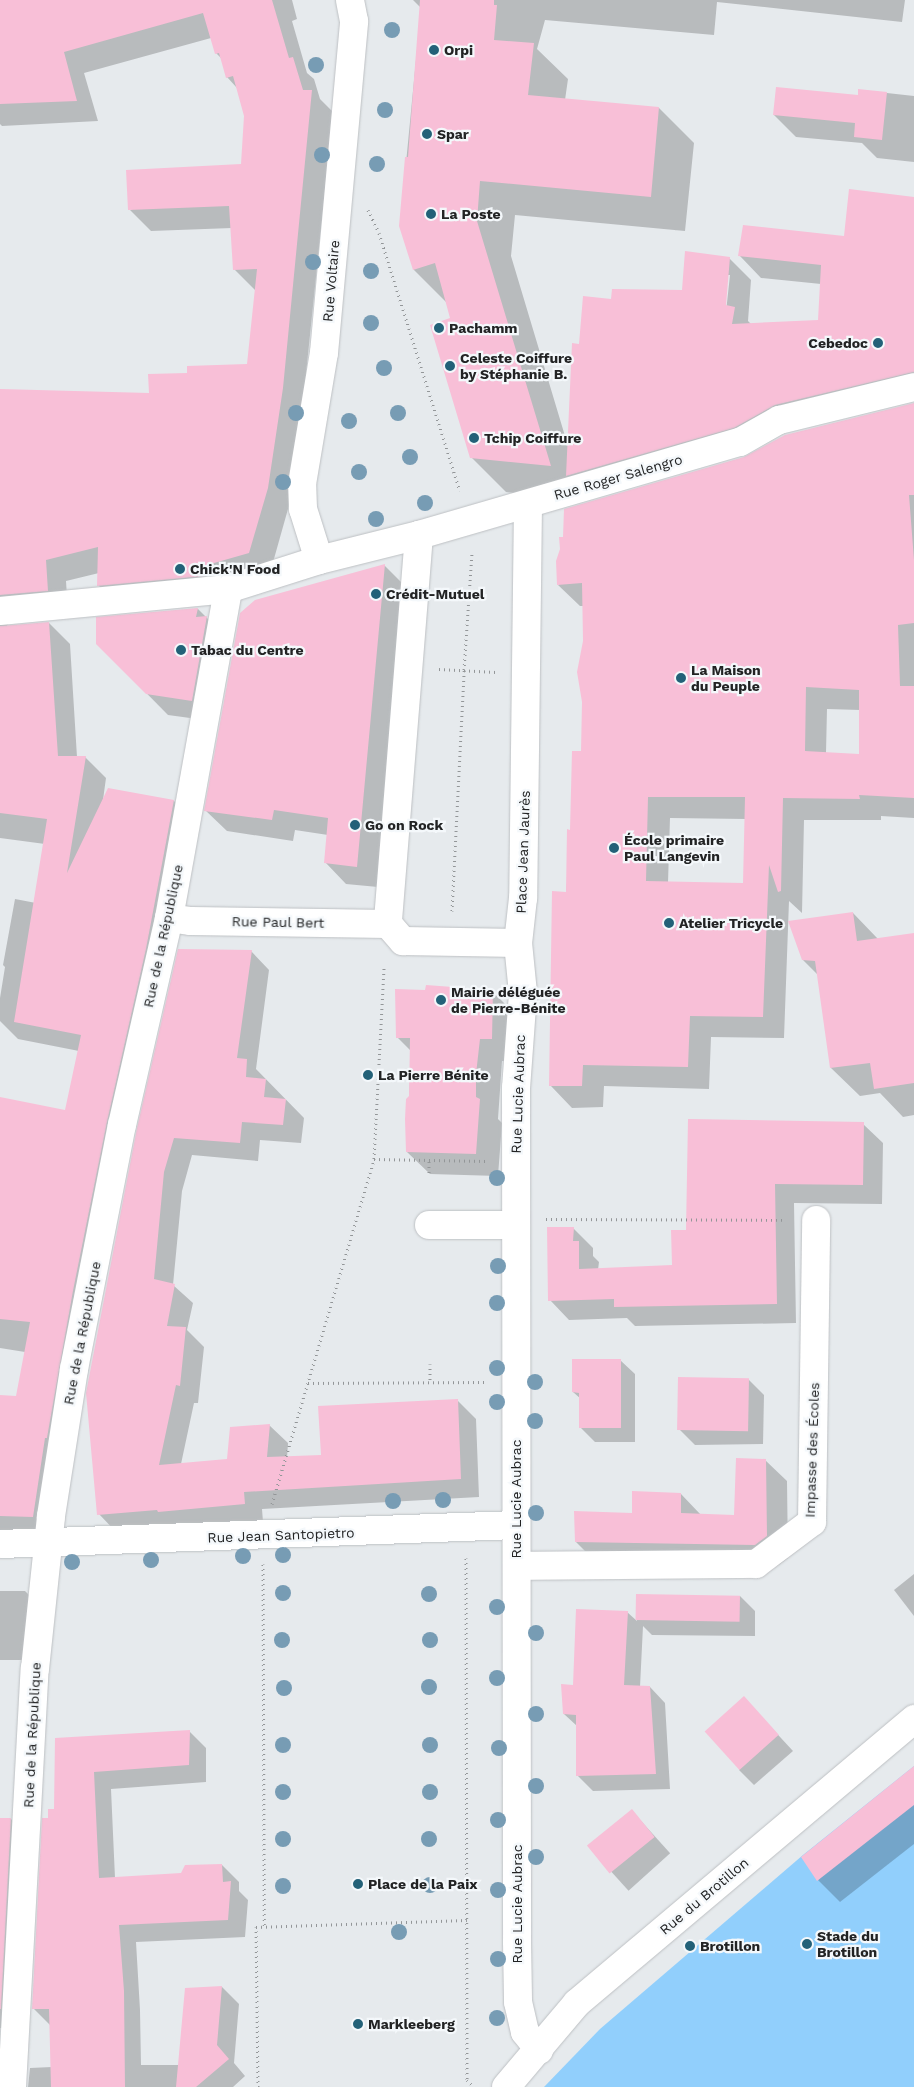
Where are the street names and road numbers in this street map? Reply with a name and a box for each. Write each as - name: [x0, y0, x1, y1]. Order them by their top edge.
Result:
- street label: Rue Voltaire: [319, 239, 343, 323]
- street label: Rue Roger Salengro: [552, 451, 684, 503]
- street label: Place Jean Jaurès: [512, 790, 534, 914]
- street label: Rue de la République: [140, 863, 186, 1009]
- street label: Rue Paul Bert: [231, 913, 325, 931]
- street label: Rue Lucie Aubrac: [508, 1034, 528, 1154]
- street label: Rue de la République: [60, 1260, 104, 1406]
- street label: Impasse des Écoles: [801, 1382, 823, 1518]
- street label: Rue Lucie Aubrac: [508, 1439, 524, 1559]
- street label: Rue Jean Santopietro: [207, 1524, 355, 1546]
- street label: Rue de la République: [20, 1662, 44, 1808]
- street label: Rue Lucie Aubrac: [509, 1844, 525, 1964]
- street label: Rue du Brotillon: [656, 1854, 752, 1938]

